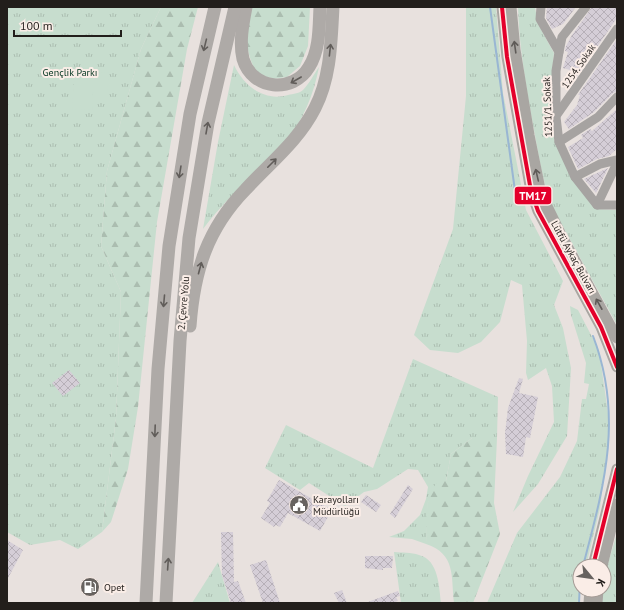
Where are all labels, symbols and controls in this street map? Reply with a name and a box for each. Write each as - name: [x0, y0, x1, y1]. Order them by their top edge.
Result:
- scale bar: [14, 12, 121, 38]
- text: 100 m: [20, 18, 53, 33]
- one-way arrow: [201, 38, 209, 51]
- one-way arrow: [511, 40, 519, 53]
- street label: 1254. Sokak: [558, 41, 598, 91]
- one-way arrow: [326, 44, 333, 57]
- park label: Gençlik Parkı: [42, 66, 98, 79]
- one-way arrow: [290, 77, 302, 85]
- street label: 1251/1. Sokak: [540, 77, 555, 137]
- one-way arrow: [204, 122, 212, 135]
- one-way arrow: [267, 158, 277, 168]
- one-way arrow: [176, 165, 184, 178]
- one-way arrow: [532, 168, 540, 181]
- line badge: TM17: [514, 186, 552, 205]
- text: TM17: [519, 189, 547, 203]
- street label: Lütfü Aykaç Bulvarı: [548, 218, 599, 296]
- one-way arrow: [197, 262, 204, 275]
- street label: 2. Çevre Yolu: [175, 276, 192, 330]
- one-way arrow: [160, 294, 167, 307]
- one-way arrow: [595, 298, 603, 310]
- one-way arrow: [152, 424, 159, 437]
- place label: Karayolları Müdürlüğü: [313, 493, 360, 518]
- public building icon: Karayolları Müdürlüğü: [288, 494, 310, 516]
- one-way arrow: [165, 558, 172, 571]
- north arrow: [572, 558, 612, 598]
- fuel station icon: Opet: [79, 576, 101, 598]
- text: K: [593, 576, 609, 589]
- place label: Opet: [104, 581, 125, 594]

